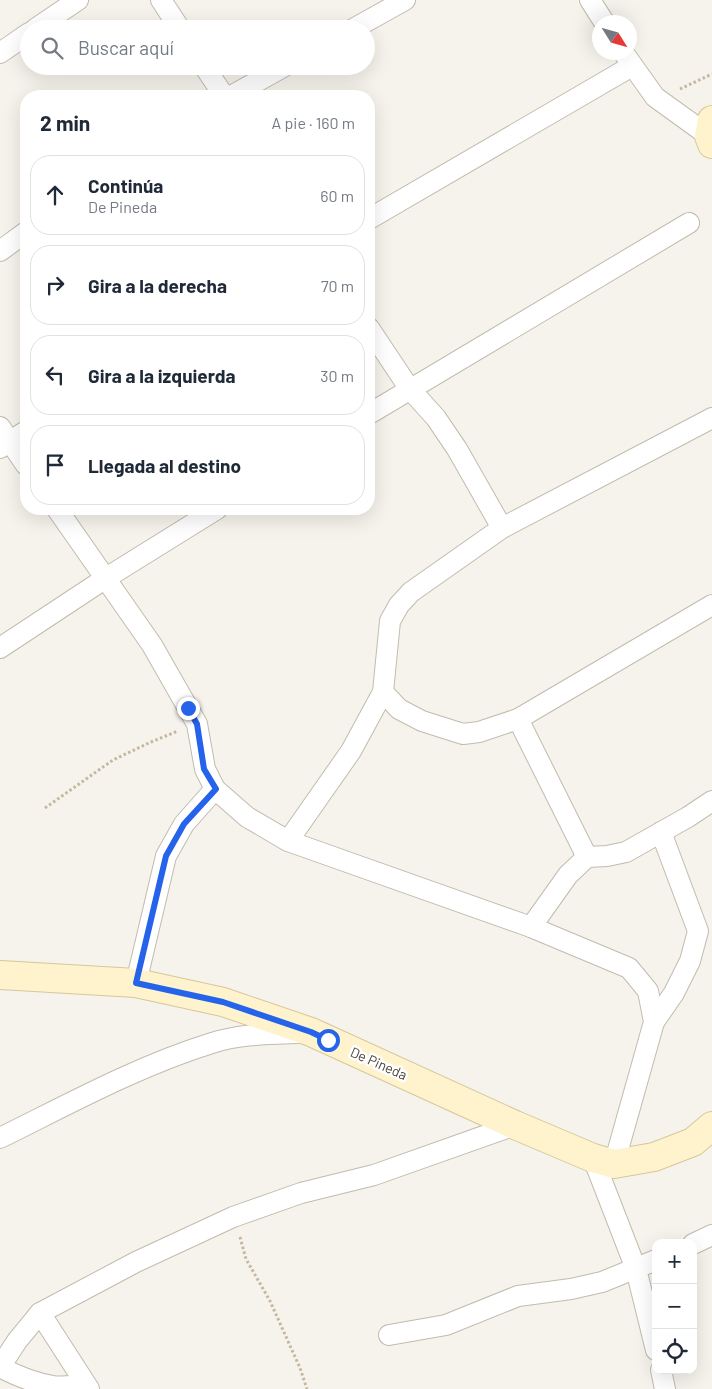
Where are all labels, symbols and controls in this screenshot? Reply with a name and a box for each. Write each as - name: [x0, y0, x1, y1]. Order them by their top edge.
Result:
- north arrow: [592, 15, 637, 60]
- search box: [20, 20, 375, 75]
- icon: search: [38, 34, 66, 62]
- text: Buscar aquí: [78, 36, 174, 59]
- text: 2 min: [40, 110, 90, 135]
- text: A pie · 160 m: [272, 113, 355, 132]
- text: Continúa: [88, 174, 163, 197]
- icon: ahead: [41, 181, 69, 209]
- text: 60 m: [320, 186, 354, 205]
- text: De Pineda: [88, 197, 157, 216]
- icon: right: [41, 271, 69, 299]
- text: Gira a la derecha: [88, 274, 227, 297]
- text: 70 m: [321, 276, 354, 295]
- icon: left: [41, 361, 69, 389]
- text: Gira a la izquierda: [88, 364, 236, 387]
- text: 30 m: [320, 366, 354, 385]
- icon: arrive: [41, 451, 69, 479]
- text: Llegada al destino: [88, 454, 241, 477]
- route end: [177, 697, 200, 720]
- route start: [317, 1029, 340, 1052]
- street label: De Pineda: [348, 1043, 410, 1083]
- map controls: [652, 1239, 697, 1374]
- button: +: [652, 1239, 697, 1284]
- button: −: [652, 1284, 697, 1329]
- button: locate: [652, 1329, 697, 1374]

